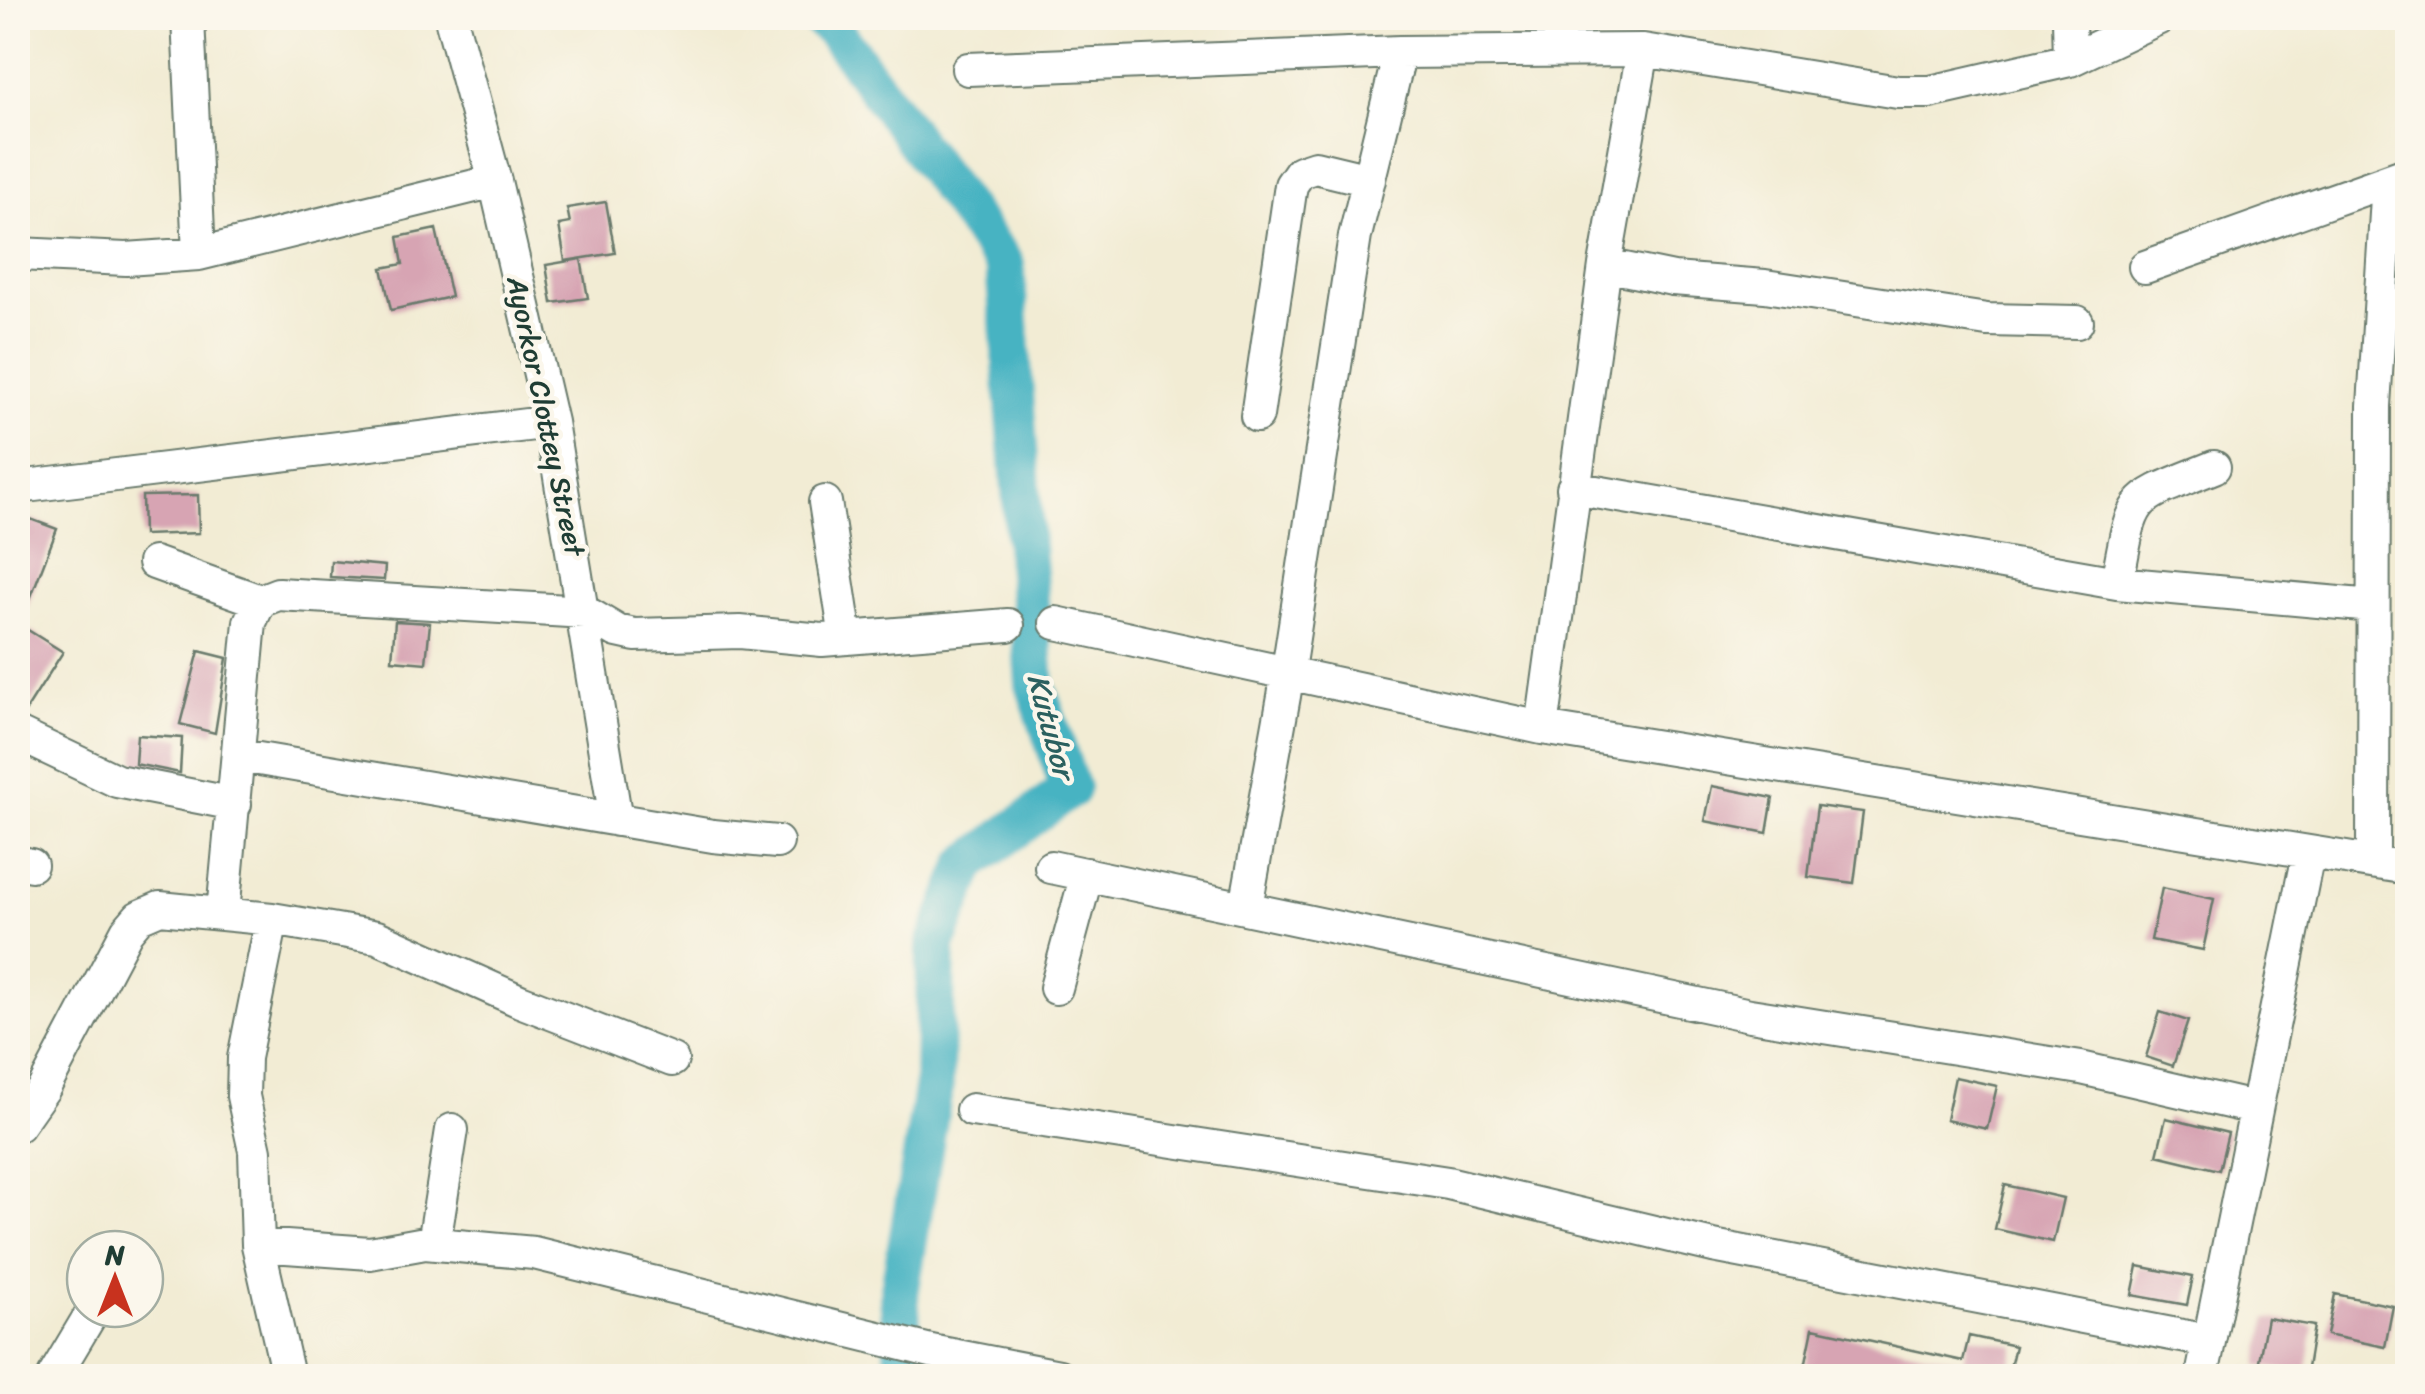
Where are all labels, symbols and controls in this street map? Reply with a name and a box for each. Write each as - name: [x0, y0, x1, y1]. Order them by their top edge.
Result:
- street label: Ayorkor Clottey Street: [492, 270, 600, 562]
- water label: Kutubor: [1011, 667, 1092, 789]
- north arrow: [65, 1229, 165, 1329]
- text: N: [104, 1230, 125, 1279]

